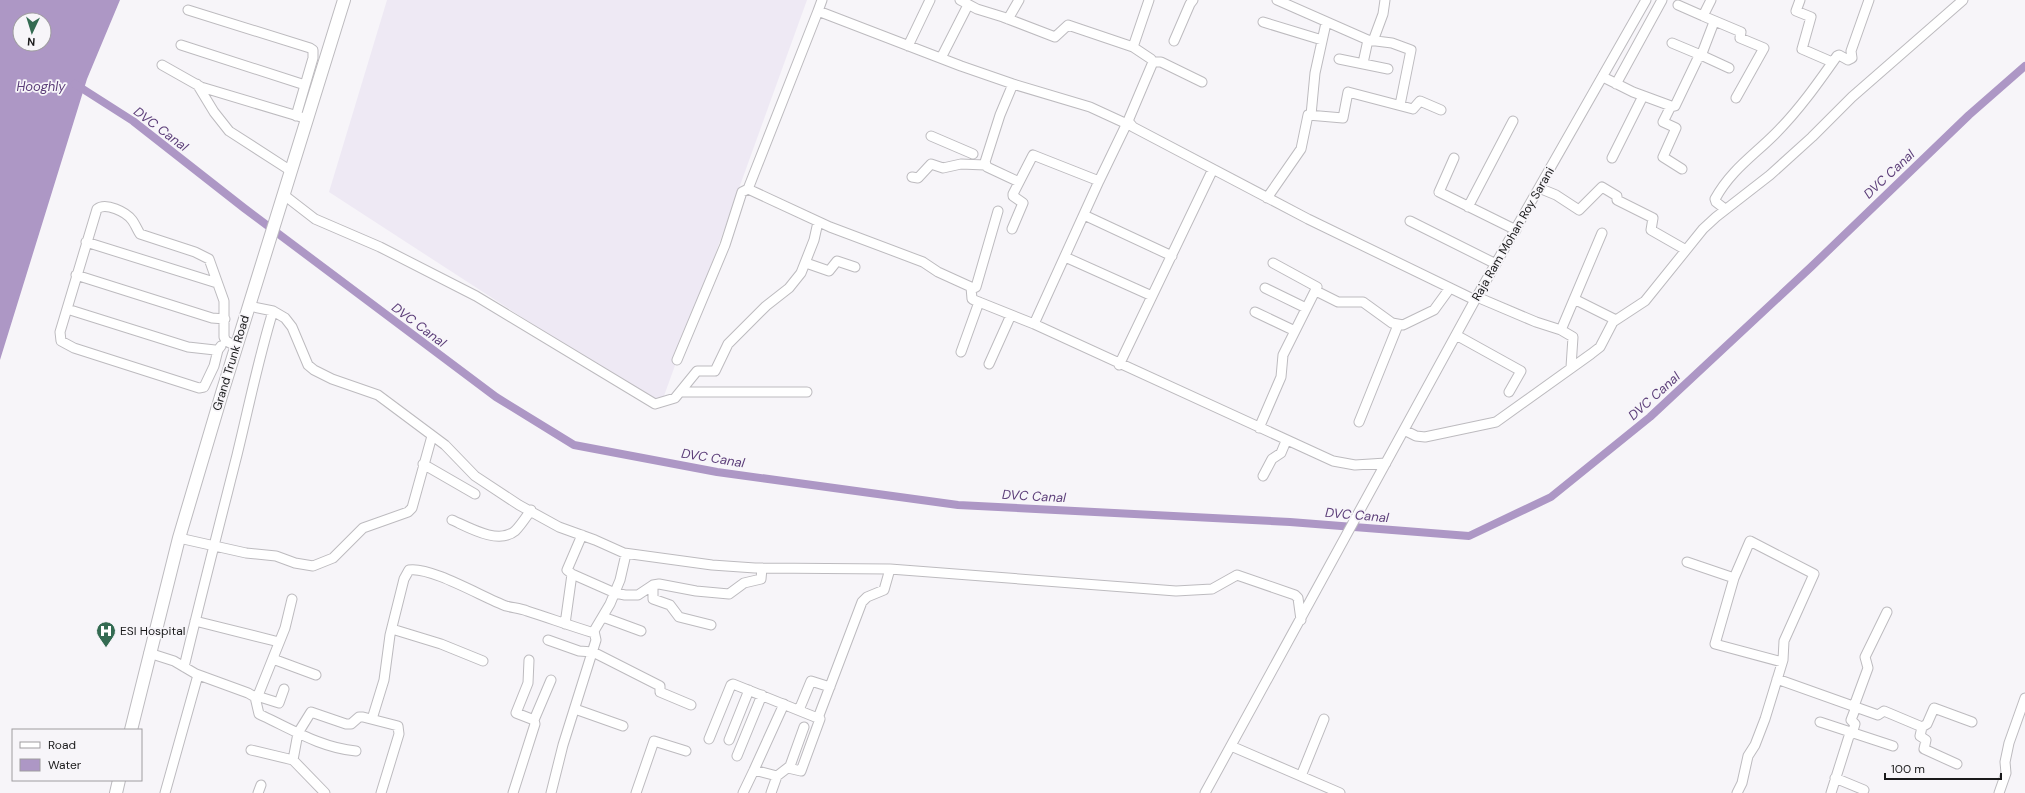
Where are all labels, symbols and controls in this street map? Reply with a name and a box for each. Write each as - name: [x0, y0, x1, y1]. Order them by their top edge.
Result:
- north arrow: [12, 12, 52, 52]
- text: N: [27, 35, 36, 49]
- water label: Hooghly: [17, 78, 66, 95]
- water label: DVC Canal: [130, 103, 193, 156]
- water label: DVC Canal: [1860, 145, 1919, 202]
- street label: Raja Ram Mohan Roy Sarani: [1468, 164, 1558, 304]
- water label: DVC Canal: [388, 299, 451, 352]
- street label: Grand Trunk Road: [209, 313, 253, 413]
- water label: DVC Canal: [1625, 368, 1684, 424]
- water label: DVC Canal: [680, 445, 747, 472]
- water label: DVC Canal: [1002, 486, 1068, 506]
- water label: DVC Canal: [1324, 504, 1391, 526]
- hospital icon: ESI Hospital: [95, 620, 117, 648]
- place label: ESI Hospital: [120, 623, 185, 639]
- legend: [12, 729, 142, 781]
- text: Road: [48, 737, 76, 753]
- scale bar: [1885, 755, 2001, 781]
- text: Water: [48, 757, 82, 773]
- text: 100 m: [1891, 761, 1925, 777]

